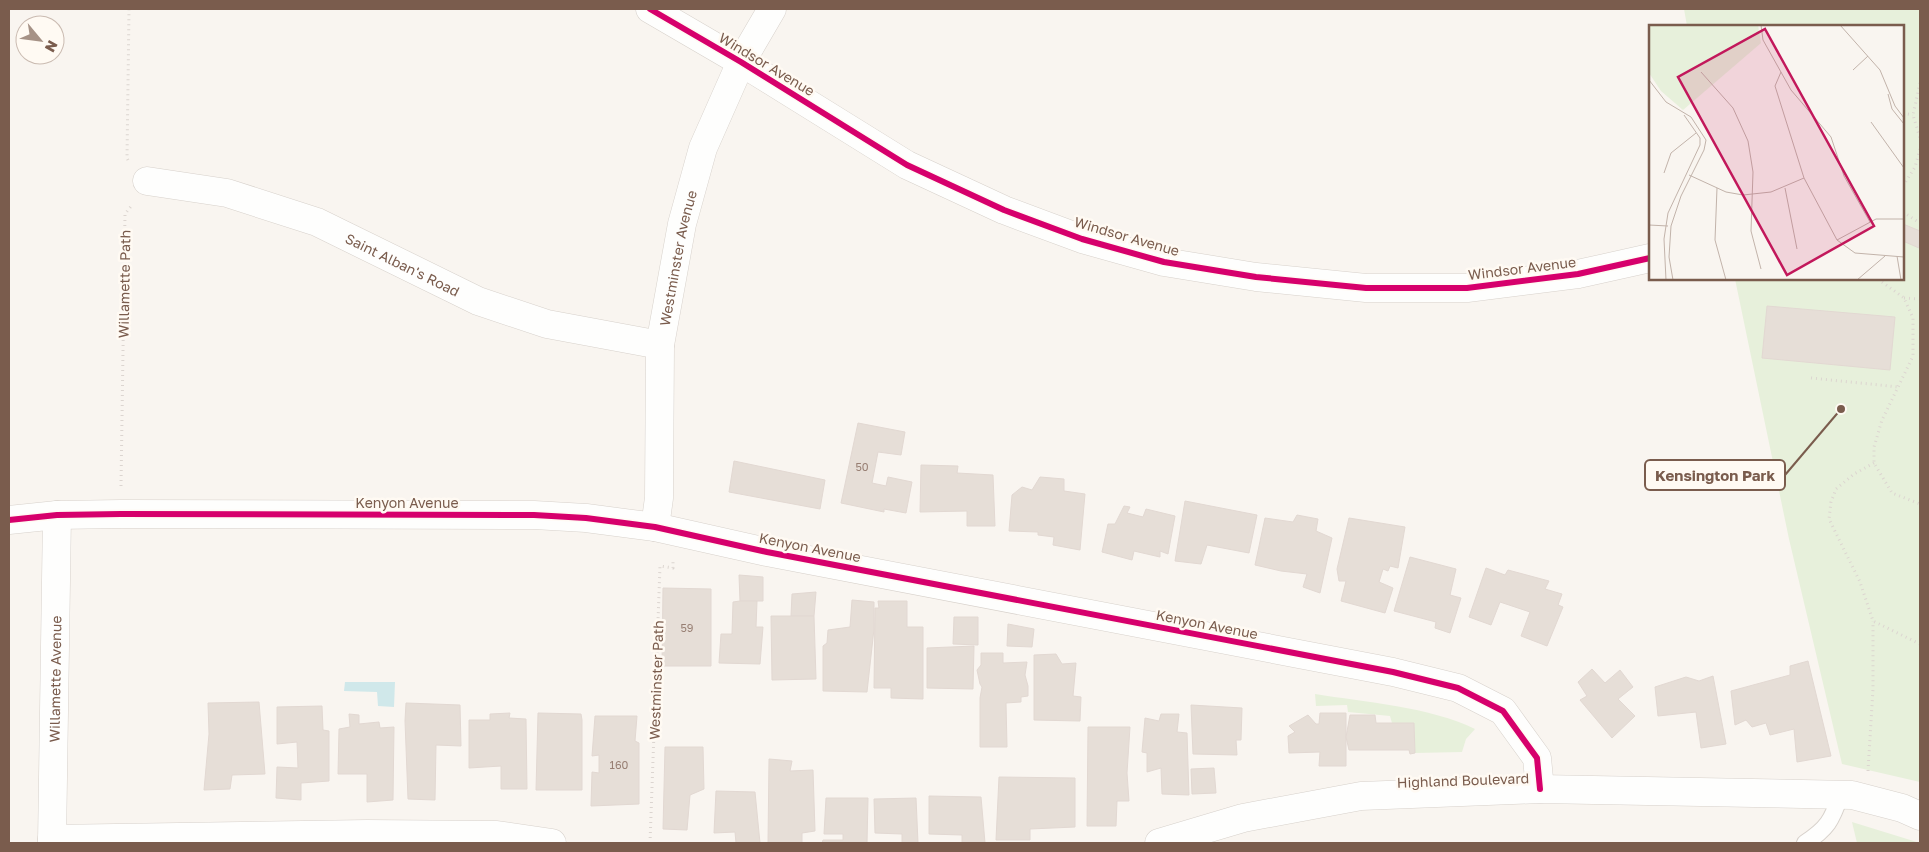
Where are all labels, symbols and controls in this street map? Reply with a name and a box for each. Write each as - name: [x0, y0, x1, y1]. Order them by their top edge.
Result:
- north arrow: [15, 15, 65, 65]
- inset map: [1649, 25, 1904, 280]
- street label: Windsor Avenue: [716, 29, 818, 99]
- text: N: [42, 38, 62, 55]
- street label: Westminster Avenue: [655, 188, 700, 327]
- street label: Windsor Avenue: [1072, 213, 1182, 259]
- street label: Saint Alban's Road: [343, 229, 463, 299]
- street label: Willamette Path: [115, 230, 133, 338]
- street label: Windsor Avenue: [1467, 253, 1577, 283]
- house number: 50: [855, 460, 869, 473]
- callout: Kensington Park: [1645, 460, 1785, 490]
- text: Kensington Park: [1655, 466, 1775, 484]
- street label: Kenyon Avenue: [355, 494, 459, 511]
- street label: Kenyon Avenue: [758, 529, 862, 565]
- street label: Kenyon Avenue: [1155, 606, 1259, 642]
- street label: Willamette Avenue: [45, 615, 64, 743]
- street label: Westminster Path: [645, 620, 667, 740]
- house number: 59: [680, 621, 694, 634]
- house number: 160: [610, 758, 629, 771]
- street label: Highland Boulevard: [1397, 769, 1529, 791]

